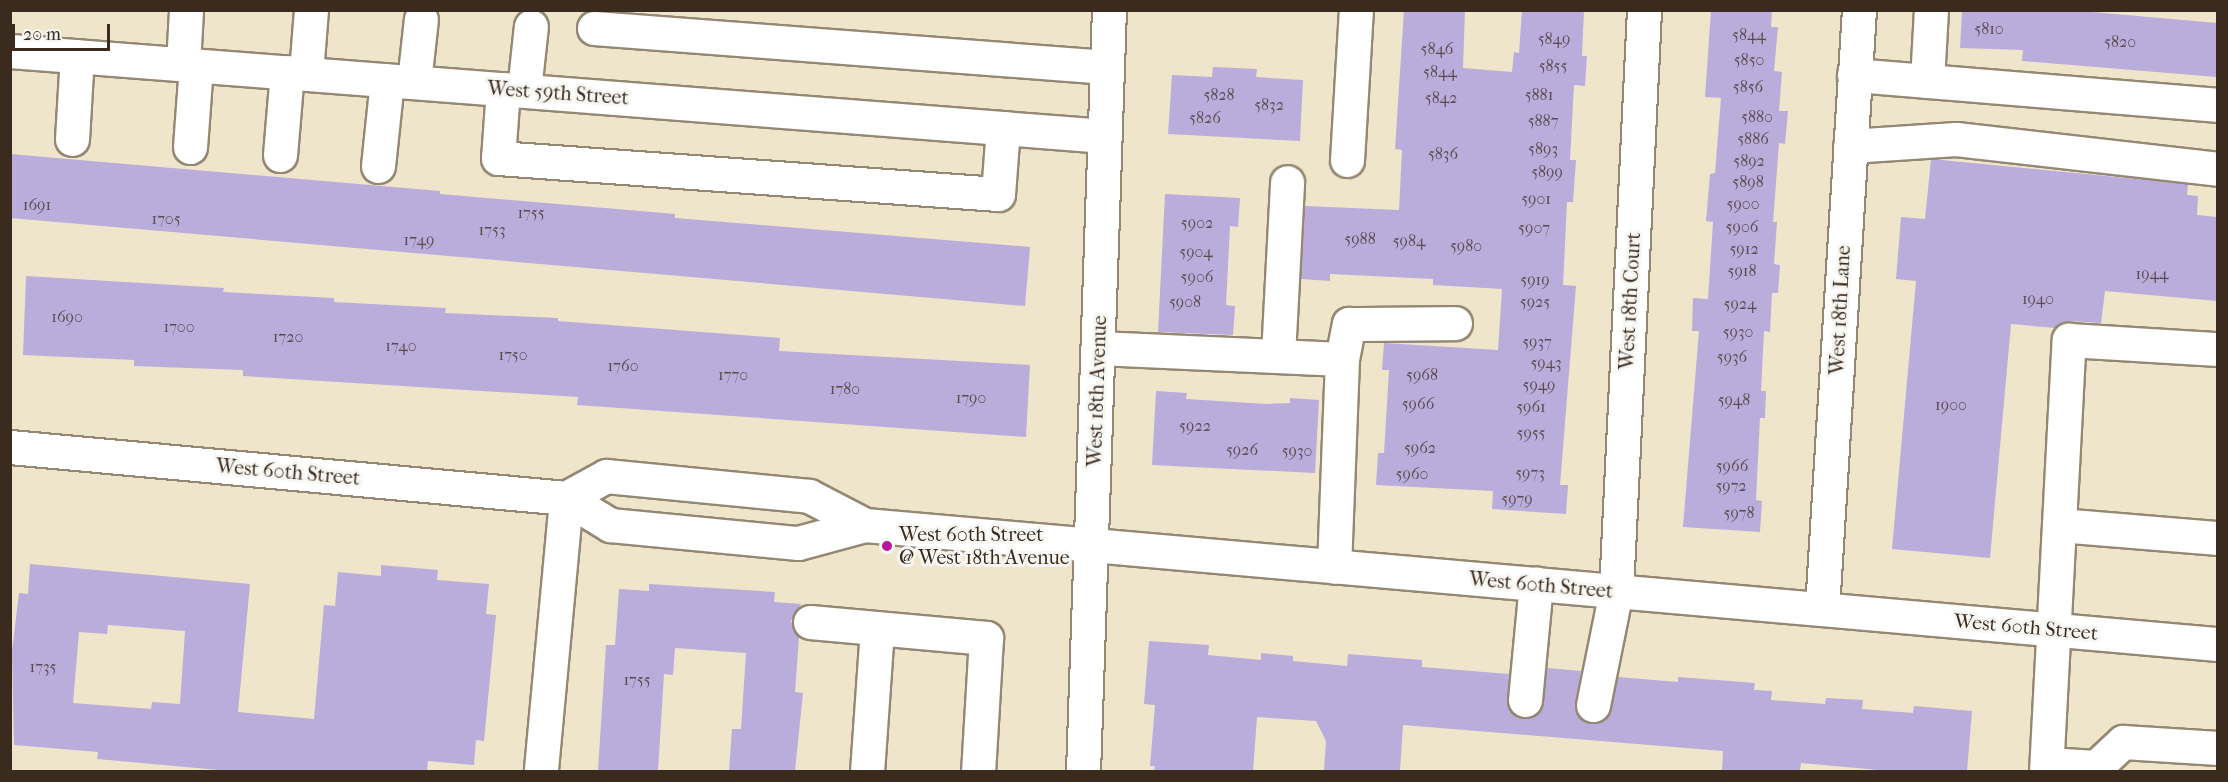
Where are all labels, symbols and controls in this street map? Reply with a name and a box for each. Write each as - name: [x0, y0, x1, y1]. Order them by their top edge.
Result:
- scale bar: [15, 12, 112, 50]
- house number: 5810: [1974, 19, 2004, 39]
- text: 20 m: [23, 24, 61, 45]
- house number: 5844: [1732, 25, 1766, 45]
- house number: 5849: [1538, 29, 1570, 49]
- house number: 5820: [2104, 32, 2136, 52]
- house number: 5846: [1421, 39, 1453, 59]
- house number: 5850: [1734, 50, 1764, 70]
- house number: 5855: [1539, 56, 1567, 76]
- house number: 5844: [1423, 62, 1457, 82]
- street label: West 59th Street: [487, 76, 629, 110]
- house number: 5856: [1733, 77, 1763, 97]
- house number: 5828: [1203, 85, 1235, 105]
- house number: 5881: [1525, 85, 1553, 105]
- house number: 5842: [1425, 88, 1457, 108]
- house number: 5832: [1254, 95, 1284, 115]
- house number: 5880: [1741, 107, 1773, 127]
- house number: 5826: [1189, 108, 1221, 128]
- house number: 5887: [1528, 111, 1558, 131]
- house number: 5886: [1737, 129, 1769, 149]
- house number: 5893: [1528, 139, 1558, 159]
- house number: 5836: [1428, 144, 1458, 164]
- house number: 5892: [1733, 151, 1765, 171]
- house number: 5899: [1531, 162, 1563, 182]
- house number: 5898: [1732, 172, 1764, 192]
- house number: 5901: [1521, 189, 1551, 209]
- house number: 5900: [1727, 194, 1759, 214]
- house number: 1691: [23, 195, 51, 215]
- house number: 1755: [517, 203, 545, 223]
- house number: 1705: [151, 209, 181, 229]
- house number: 5902: [1181, 213, 1213, 233]
- house number: 5906: [1726, 217, 1758, 237]
- house number: 5907: [1518, 218, 1550, 238]
- house number: 1753: [479, 220, 505, 240]
- house number: 5988: [1344, 229, 1376, 249]
- house number: 1749: [404, 230, 434, 250]
- house number: 5984: [1393, 231, 1425, 251]
- street label: West 18th Court: [1614, 232, 1646, 370]
- house number: 5980: [1450, 236, 1482, 256]
- house number: 5912: [1729, 239, 1759, 259]
- house number: 5904: [1179, 242, 1213, 262]
- street label: West 18th Lane: [1825, 245, 1855, 375]
- house number: 5918: [1727, 261, 1757, 281]
- house number: 1944: [2136, 264, 2168, 284]
- house number: 5906: [1181, 267, 1213, 287]
- house number: 5919: [1520, 270, 1550, 290]
- house number: 1940: [2022, 289, 2054, 309]
- house number: 5908: [1169, 292, 1201, 312]
- house number: 5925: [1520, 292, 1550, 312]
- house number: 5924: [1724, 294, 1756, 314]
- house number: 1690: [51, 307, 83, 327]
- street label: West 18th Avenue: [1082, 315, 1112, 467]
- house number: 1700: [163, 317, 195, 337]
- house number: 5930: [1723, 322, 1753, 342]
- house number: 1720: [273, 327, 303, 347]
- house number: 5937: [1522, 332, 1552, 352]
- house number: 1740: [385, 336, 417, 356]
- house number: 1750: [498, 345, 528, 365]
- house number: 5936: [1717, 347, 1747, 367]
- house number: 5943: [1530, 353, 1562, 373]
- house number: 1760: [608, 356, 638, 376]
- house number: 1770: [718, 365, 748, 385]
- house number: 5968: [1406, 365, 1438, 385]
- house number: 5949: [1522, 375, 1556, 395]
- house number: 1780: [830, 379, 860, 399]
- house number: 1790: [956, 388, 986, 408]
- house number: 5948: [1718, 390, 1750, 410]
- house number: 5966: [1402, 394, 1434, 414]
- house number: 1900: [1935, 395, 1967, 415]
- house number: 5961: [1516, 397, 1546, 417]
- house number: 5922: [1179, 416, 1211, 436]
- house number: 5955: [1516, 423, 1546, 443]
- house number: 5962: [1404, 438, 1436, 458]
- house number: 5926: [1226, 440, 1258, 460]
- house number: 5930: [1282, 441, 1312, 461]
- street label: West 60th Street: [215, 454, 361, 490]
- house number: 5966: [1716, 456, 1748, 476]
- house number: 5973: [1515, 463, 1545, 483]
- house number: 5960: [1396, 464, 1428, 484]
- house number: 5972: [1715, 476, 1747, 496]
- house number: 5979: [1501, 489, 1533, 509]
- house number: 5978: [1723, 503, 1755, 523]
- place label: West 60th Street @ West 18th Avenue: [899, 522, 1070, 569]
- marker: West 60th Street @ West 18th Avenue: [880, 539, 894, 553]
- street label: West 60th Street: [1468, 567, 1614, 603]
- street label: West 60th Street: [1953, 609, 2099, 645]
- house number: 1735: [30, 657, 56, 677]
- house number: 1755: [623, 670, 651, 690]

